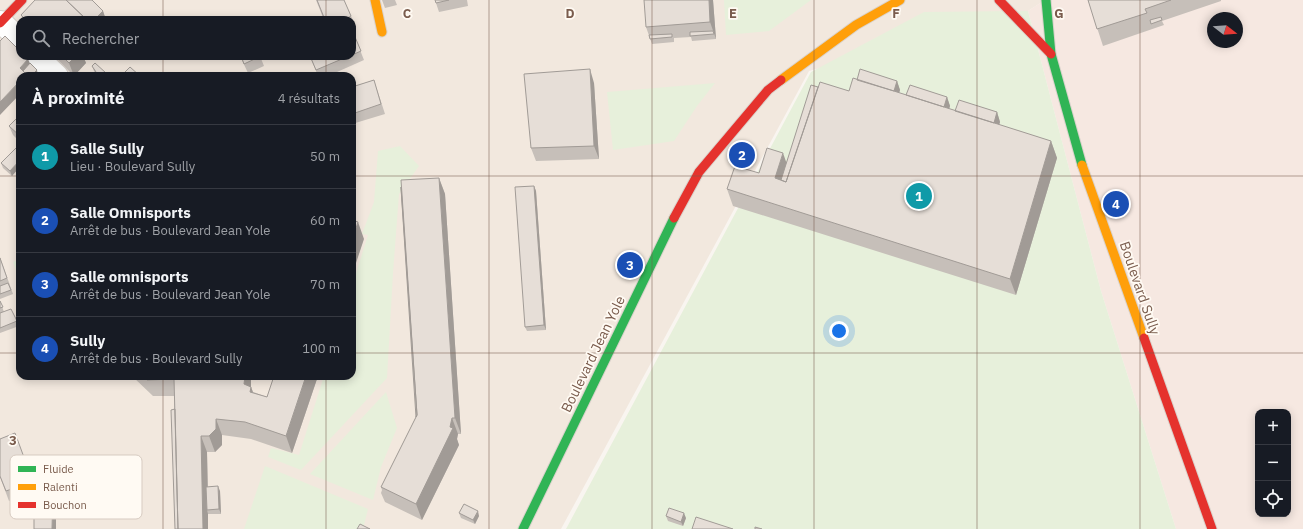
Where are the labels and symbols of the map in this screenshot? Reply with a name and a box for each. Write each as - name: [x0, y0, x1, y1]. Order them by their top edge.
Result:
- text: C: [403, 5, 412, 22]
- text: D: [565, 5, 575, 22]
- text: E: [729, 5, 737, 22]
- text: F: [892, 5, 900, 22]
- text: G: [1054, 5, 1064, 22]
- north arrow: [1207, 12, 1243, 48]
- pin: 2: [729, 140, 755, 170]
- pin: 1: [906, 181, 932, 211]
- pin: 4: [1103, 189, 1129, 219]
- street label: Boulevard Sully: [1116, 239, 1164, 337]
- pin: 3: [617, 250, 643, 280]
- street label: Boulevard Jean Yole: [557, 292, 629, 415]
- your location: [829, 321, 849, 341]
- text: 3: [9, 432, 17, 449]
- legend: [10, 455, 142, 519]
- text: Fluide: [43, 462, 74, 476]
- text: Ralenti: [43, 480, 78, 494]
- text: Bouchon: [43, 498, 87, 512]

